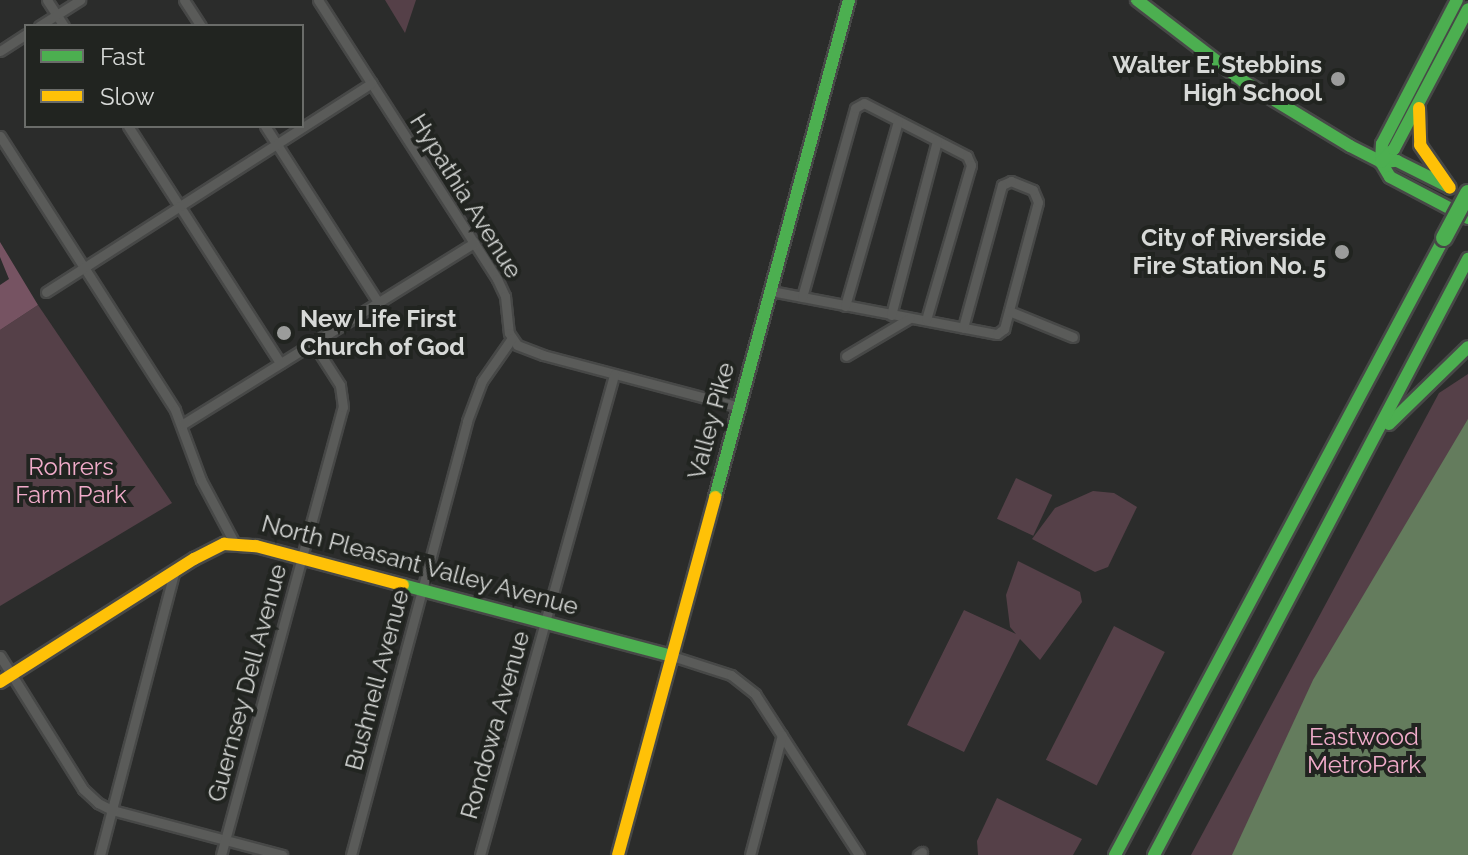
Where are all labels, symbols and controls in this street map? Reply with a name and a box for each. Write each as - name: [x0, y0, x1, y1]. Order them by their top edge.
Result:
- legend: [24, 24, 304, 128]
- text: Fast: [100, 42, 145, 71]
- place label: Walter E. Stebbins High School: [1112, 51, 1322, 107]
- marker: Walter E. Stebbins High School: [1329, 70, 1347, 88]
- text: Slow: [100, 82, 154, 111]
- street label: Hypathia Avenue: [404, 108, 528, 284]
- place label: City of Riverside Fire Station No. 5: [1133, 224, 1326, 280]
- marker: City of Riverside Fire Station No. 5: [1333, 243, 1351, 261]
- place label: New Life First Church of God: [300, 305, 465, 361]
- marker: New Life First Church of God: [275, 324, 293, 342]
- street label: Valley Pike: [682, 359, 740, 483]
- park label: Rohrers Farm Park: [15, 453, 127, 509]
- street label: North Pleasant Valley Avenue: [257, 509, 583, 621]
- street label: Guernsey Dell Avenue: [201, 560, 293, 806]
- street label: Bushnell Avenue: [339, 586, 415, 774]
- street label: Rondowa Avenue: [454, 627, 536, 823]
- park label: Eastwood MetroPark: [1307, 723, 1421, 779]

